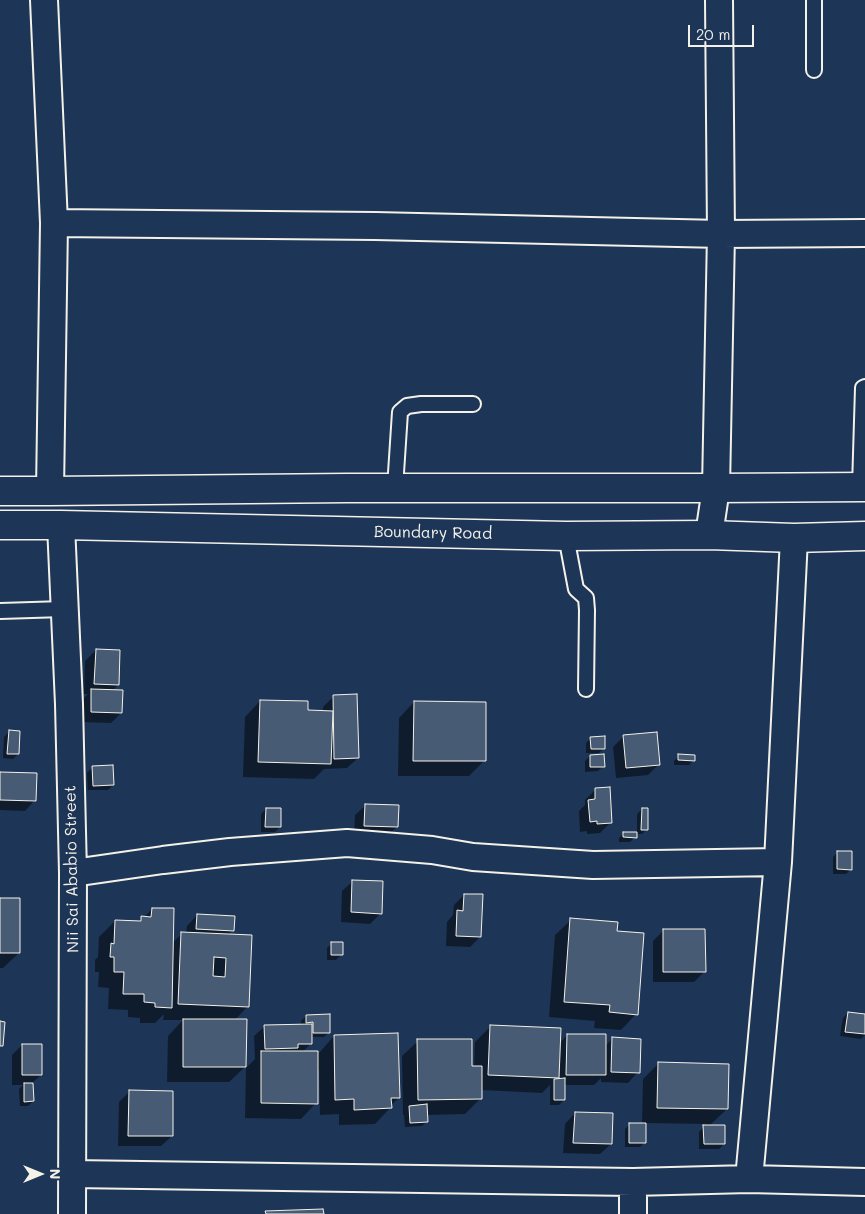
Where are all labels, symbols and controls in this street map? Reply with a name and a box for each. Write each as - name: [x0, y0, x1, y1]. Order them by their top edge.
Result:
- scale bar: [690, 15, 756, 47]
- text: 20 m: [696, 24, 730, 44]
- street label: Boundary Road: [374, 522, 492, 544]
- street label: Nii Sai Ababio Street: [61, 785, 83, 953]
- north arrow: [15, 1149, 65, 1199]
- text: N: [46, 1169, 65, 1179]

